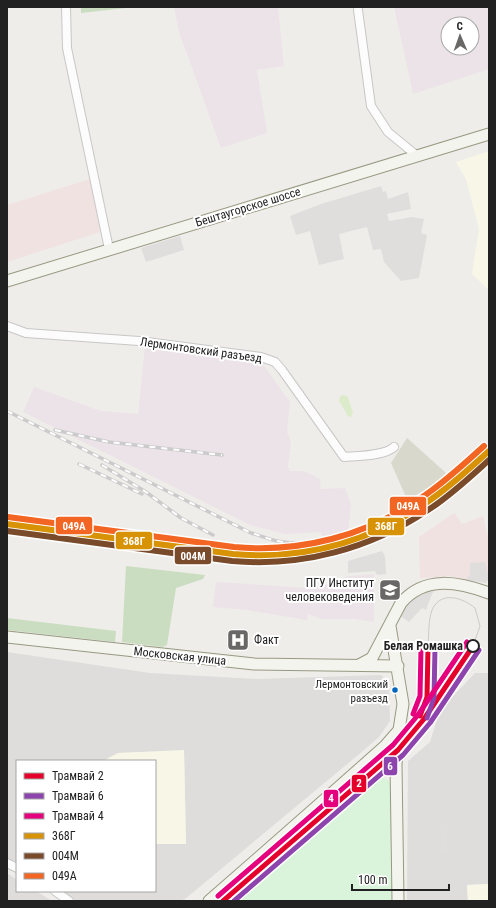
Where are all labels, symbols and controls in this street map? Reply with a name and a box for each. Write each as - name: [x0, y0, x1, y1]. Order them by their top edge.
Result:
- north arrow: [440, 16, 480, 56]
- text: С: [456, 20, 463, 33]
- street label: Бештаугорское шоссе: [194, 184, 303, 230]
- street label: Лермонтовский разъезд: [139, 335, 263, 366]
- line badge: 049А: [389, 496, 427, 516]
- text: 049А: [396, 500, 420, 513]
- line badge: 049А: [55, 516, 93, 535]
- line badge: 368Г: [367, 517, 405, 536]
- text: 049А: [62, 520, 86, 533]
- text: 368Г: [375, 520, 398, 533]
- line badge: 368Г: [115, 531, 153, 550]
- text: 368Г: [123, 535, 146, 548]
- line badge: 004М: [174, 546, 212, 565]
- text: 004М: [180, 550, 206, 563]
- place label: ПГУ Институт человековедения: [285, 576, 374, 604]
- school or university icon: ПГУ Институт человековедения: [377, 577, 403, 603]
- hospital icon: Факт: [225, 627, 251, 653]
- place label: Факт: [254, 633, 279, 647]
- place label: Белая Ромашка: [384, 639, 463, 653]
- marker: Белая Ромашка: [466, 639, 480, 653]
- street label: Московская улица: [133, 644, 227, 668]
- place label: Лермонтовский разъезд: [315, 678, 388, 705]
- marker: Лермонтовский разъезд: [390, 685, 400, 695]
- line badge: 6: [383, 756, 398, 776]
- legend: [16, 760, 156, 892]
- text: 6: [387, 760, 393, 773]
- text: Трамвай 2: [52, 769, 104, 783]
- line badge: 2: [351, 774, 367, 793]
- text: 2: [356, 777, 362, 790]
- text: Трамвай 6: [52, 789, 104, 803]
- line badge: 4: [323, 789, 339, 808]
- text: 4: [328, 792, 334, 805]
- text: Трамвай 4: [52, 809, 104, 823]
- text: 368Г: [52, 829, 76, 843]
- text: 004М: [52, 849, 79, 863]
- scale bar: [352, 866, 449, 892]
- text: 049А: [52, 869, 77, 883]
- text: 100 m: [358, 873, 388, 887]

